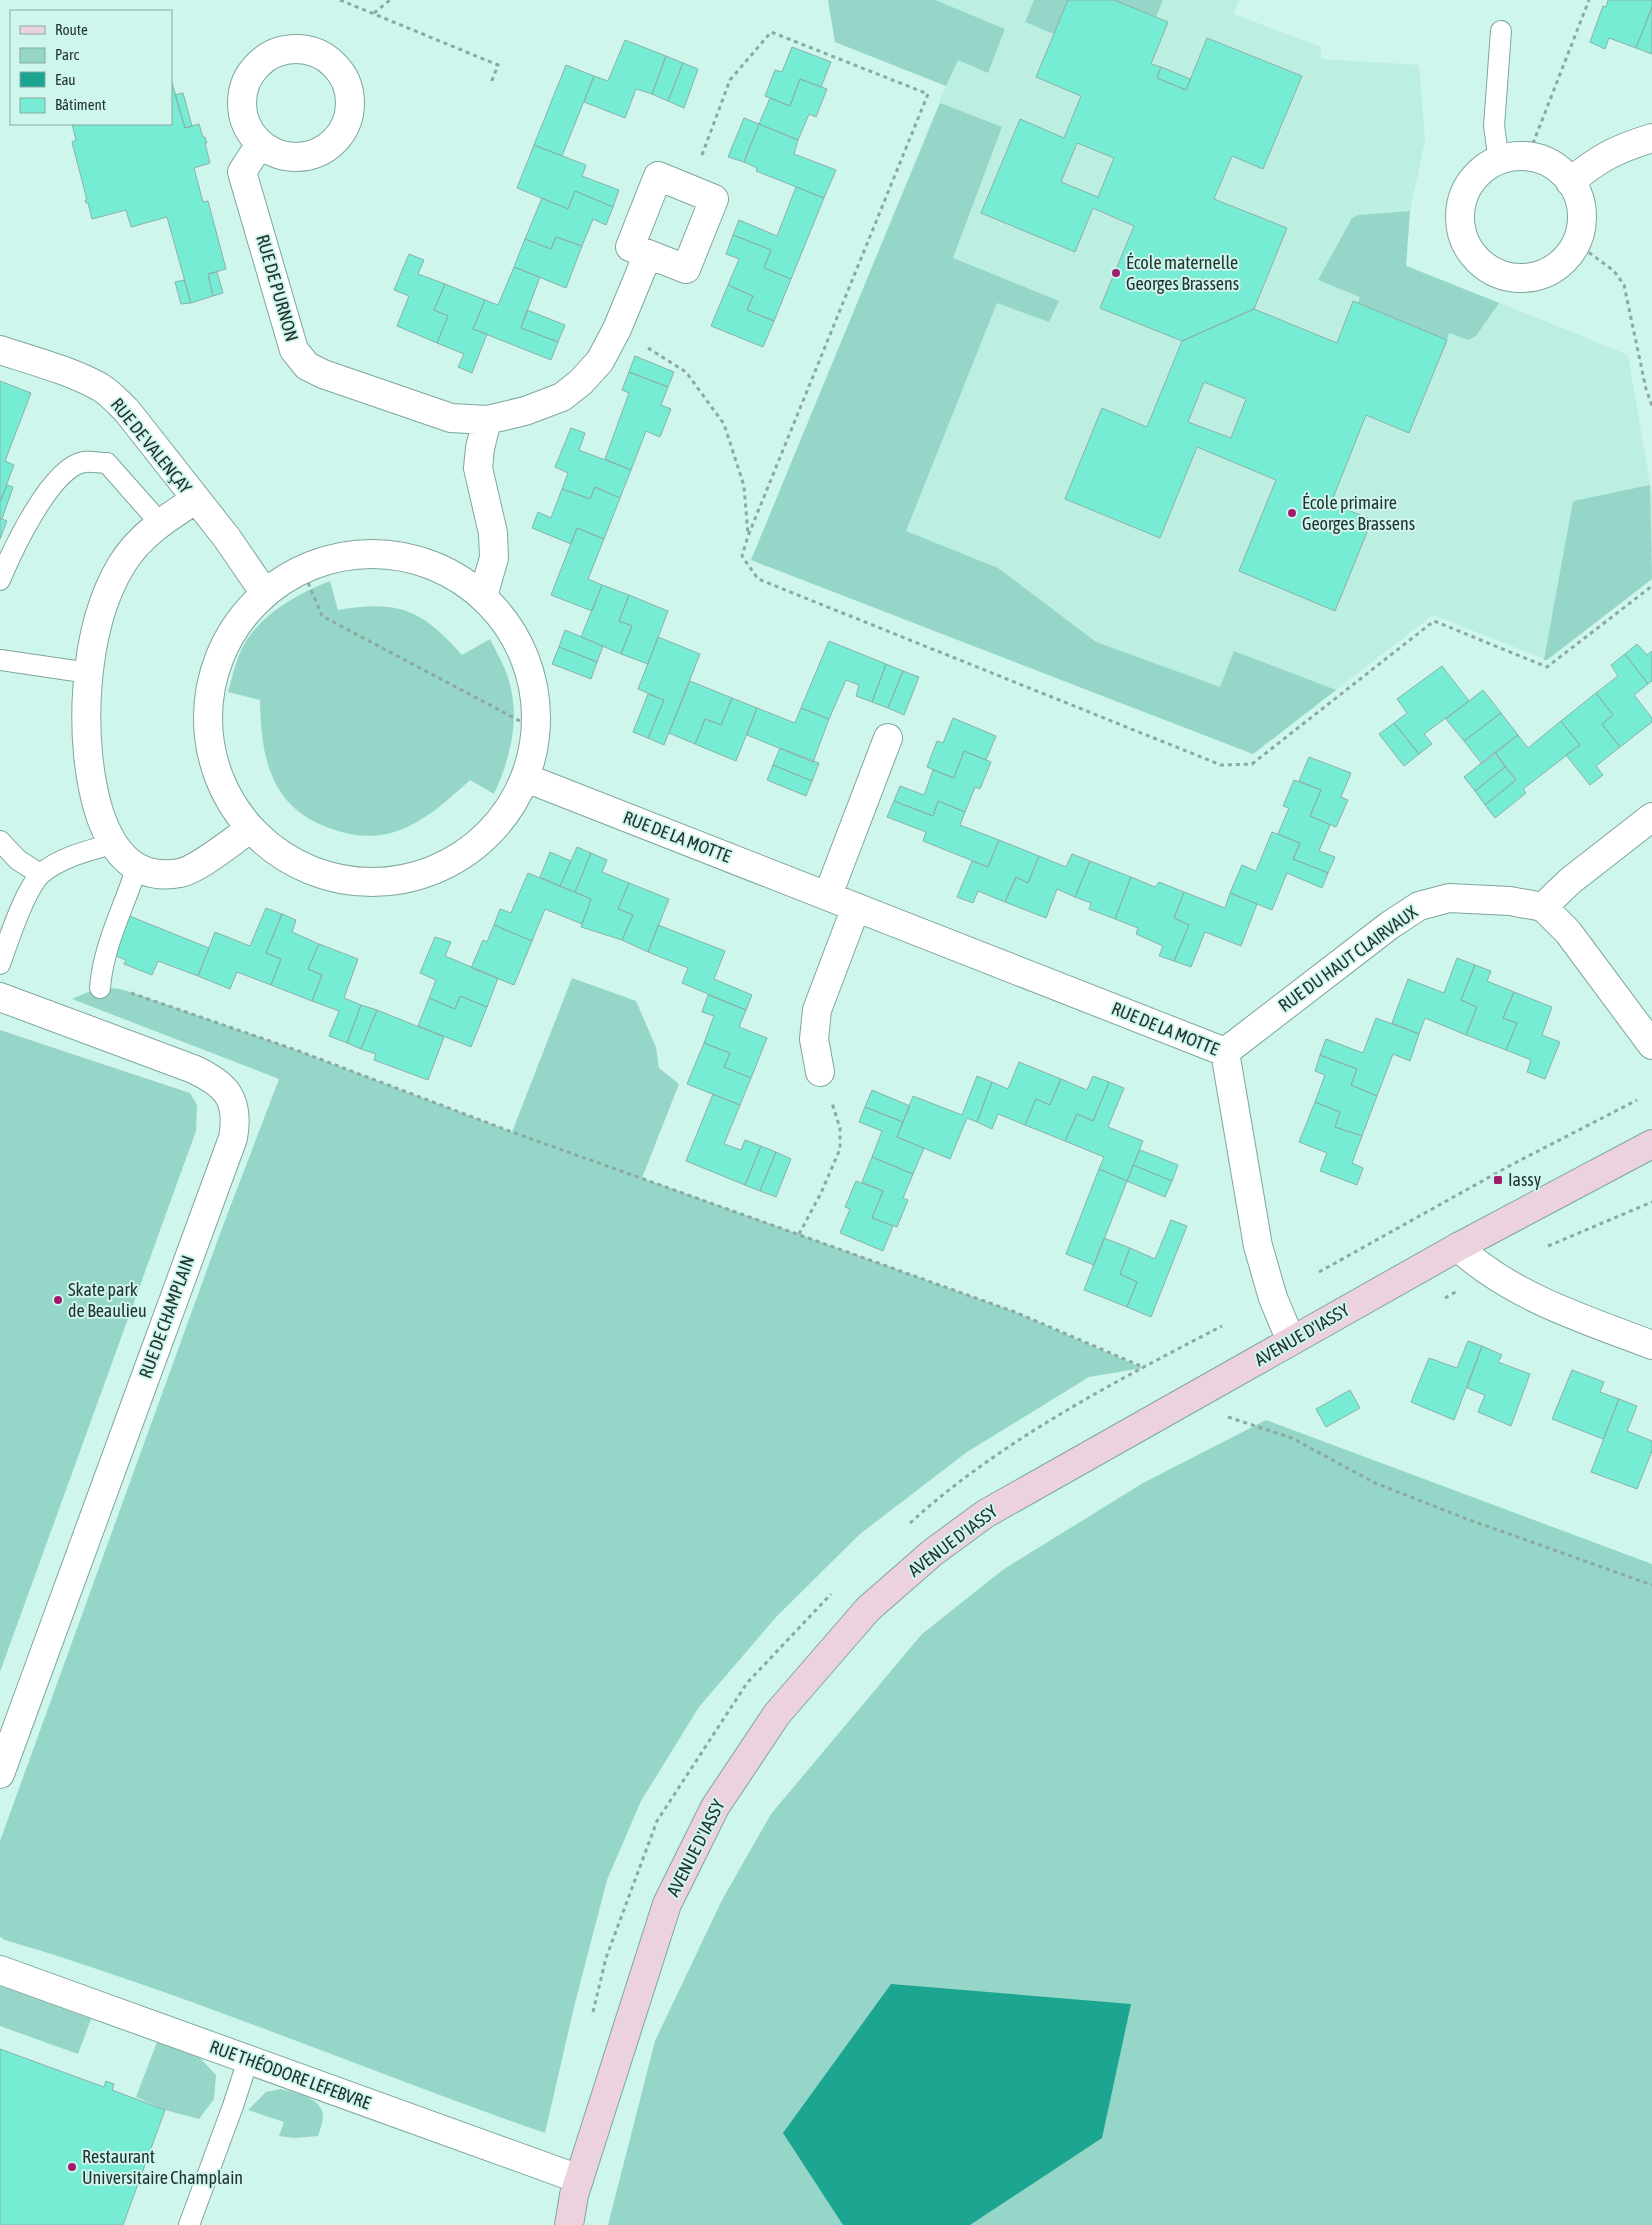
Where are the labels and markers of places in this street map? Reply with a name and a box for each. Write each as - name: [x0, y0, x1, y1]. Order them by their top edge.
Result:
- place label: École maternelle Georges Brassens: [1126, 252, 1239, 294]
- marker: École maternelle Georges Brassens: [1110, 267, 1122, 279]
- place label: École primaire Georges Brassens: [1302, 492, 1415, 534]
- marker: École primaire Georges Brassens: [1286, 507, 1298, 519]
- place label: Iassy: [1508, 1169, 1541, 1190]
- marker: Iassy: [1492, 1174, 1504, 1186]
- place label: Skate park de Beaulieu: [68, 1279, 147, 1321]
- marker: Skate park de Beaulieu: [52, 1294, 64, 1306]
- place label: Restaurant Universitaire Champlain: [82, 2146, 243, 2188]
- marker: Restaurant Universitaire Champlain: [66, 2161, 78, 2173]

